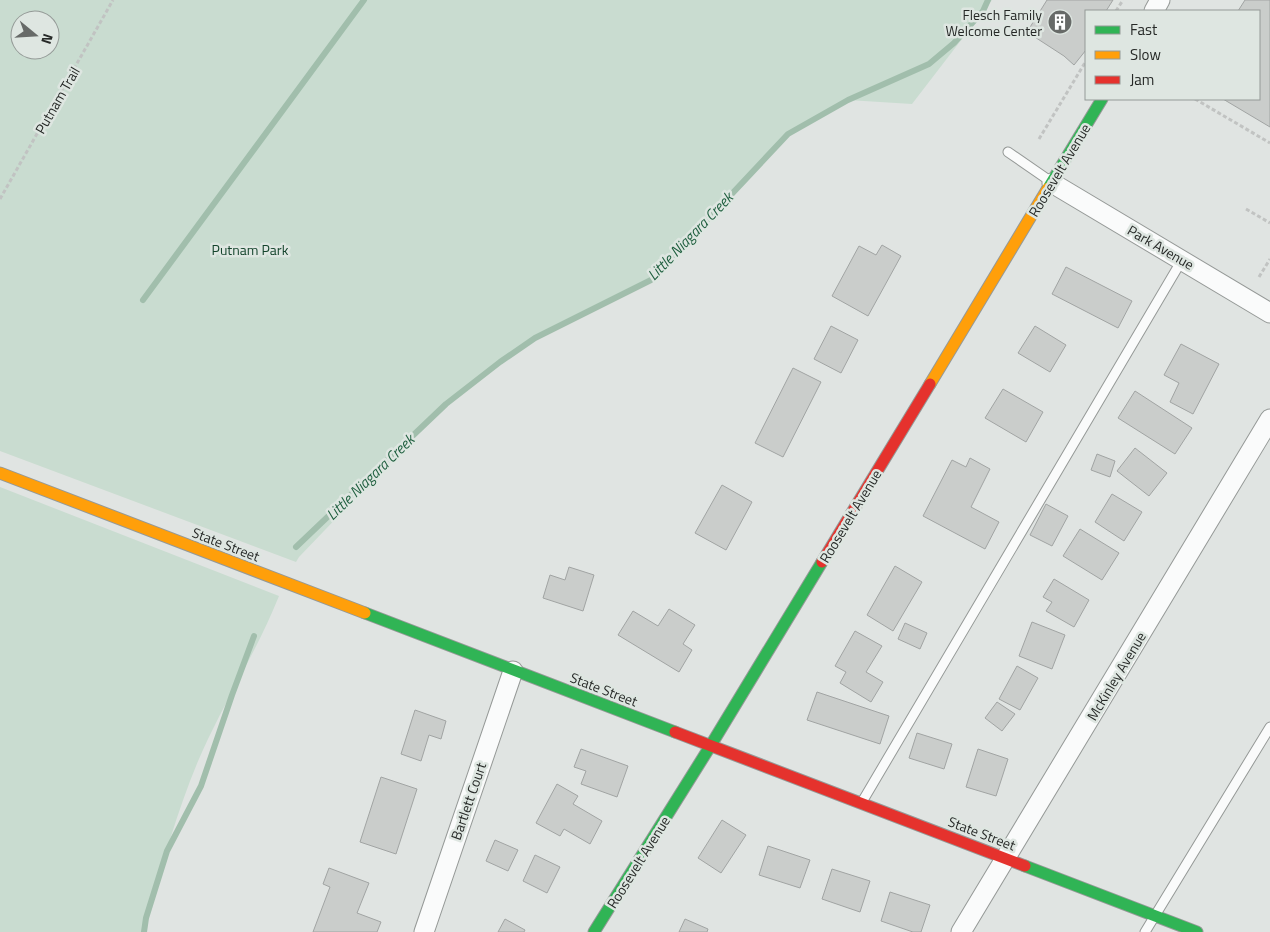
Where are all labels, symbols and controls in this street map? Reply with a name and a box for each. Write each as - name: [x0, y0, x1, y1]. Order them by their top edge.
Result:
- place label: Flesch Family Welcome Center: [945, 4, 1042, 41]
- building icon: Flesch Family Welcome Center: [1047, 9, 1073, 35]
- north arrow: [10, 10, 60, 60]
- legend: [1085, 10, 1260, 100]
- text: Fast: [1130, 18, 1158, 41]
- text: N: [36, 31, 59, 47]
- text: Slow: [1130, 43, 1161, 66]
- street label: Putnam Trail: [29, 63, 85, 137]
- text: Jam: [1130, 68, 1154, 91]
- street label: Roosevelt Avenue: [1023, 119, 1095, 221]
- water label: Little Niagara Creek: [642, 185, 740, 285]
- street label: Park Avenue: [1124, 219, 1198, 275]
- park label: Putnam Park: [212, 239, 289, 260]
- water label: Little Niagara Creek: [321, 427, 421, 525]
- street label: Roosevelt Avenue: [814, 465, 886, 567]
- street label: State Street: [189, 522, 263, 566]
- street label: McKinley Avenue: [1081, 628, 1151, 724]
- street label: State Street: [567, 667, 641, 711]
- street label: Bartlett Court: [445, 759, 491, 843]
- street label: State Street: [945, 811, 1019, 855]
- street label: Roosevelt Avenue: [601, 812, 675, 912]

